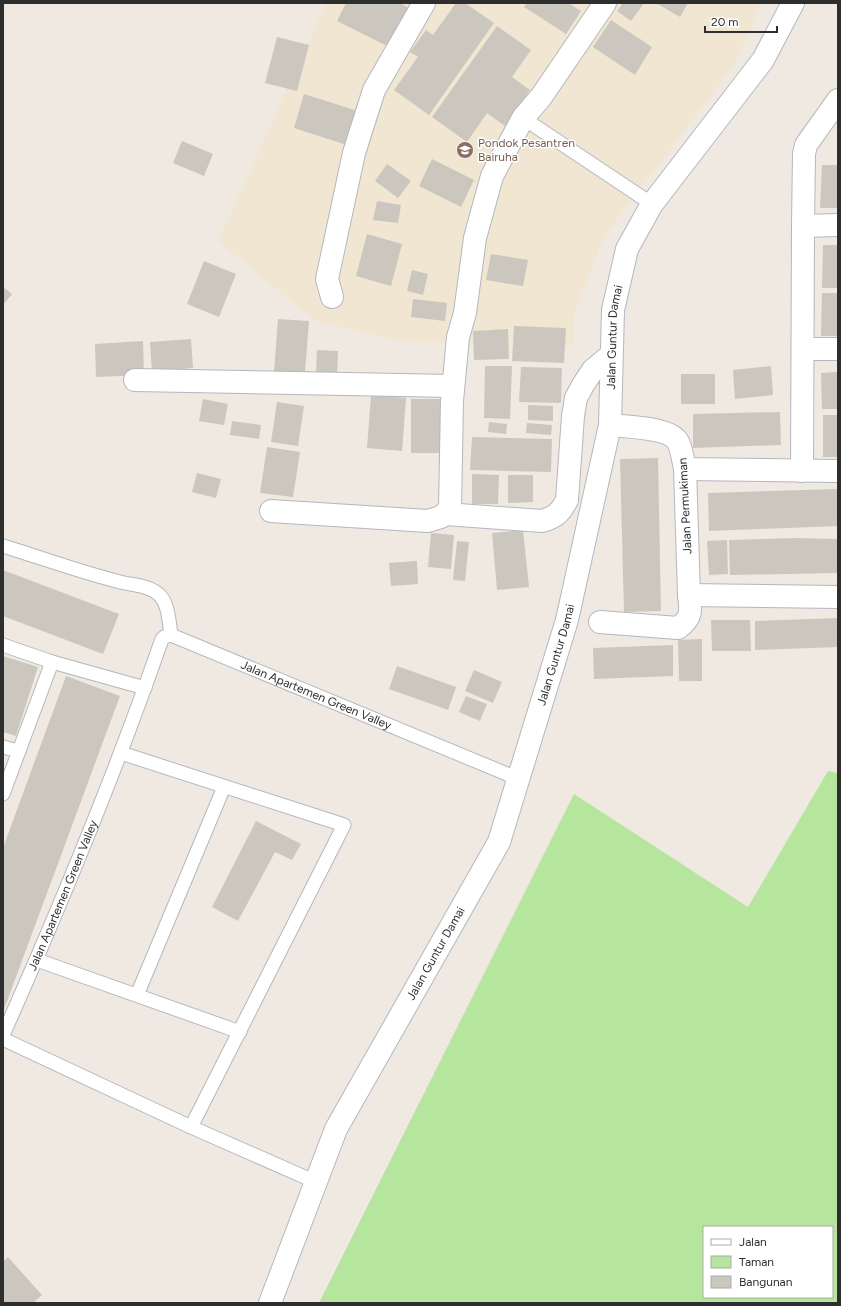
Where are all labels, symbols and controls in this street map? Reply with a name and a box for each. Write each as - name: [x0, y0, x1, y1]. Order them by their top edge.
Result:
- scale bar: [705, 8, 777, 34]
- text: 20 m: [711, 15, 739, 29]
- place label: Pondok Pesantren Bairuha: [478, 136, 575, 164]
- school or university icon: Pondok Pesantren Bairuha: [455, 140, 475, 160]
- street label: Jalan Guntur Damai: [604, 284, 626, 390]
- street label: Jalan Permukiman: [675, 457, 695, 555]
- street label: Jalan Guntur Damai: [534, 603, 577, 707]
- street label: Jalan Apartemen Green Valley: [239, 658, 394, 733]
- street label: Jalan Apartemen Green Valley: [25, 817, 101, 973]
- street label: Jalan Guntur Damai: [404, 904, 468, 1003]
- legend: [703, 1226, 833, 1298]
- text: Jalan: [739, 1235, 767, 1249]
- text: Taman: [739, 1255, 774, 1269]
- text: Bangunan: [739, 1275, 793, 1289]

